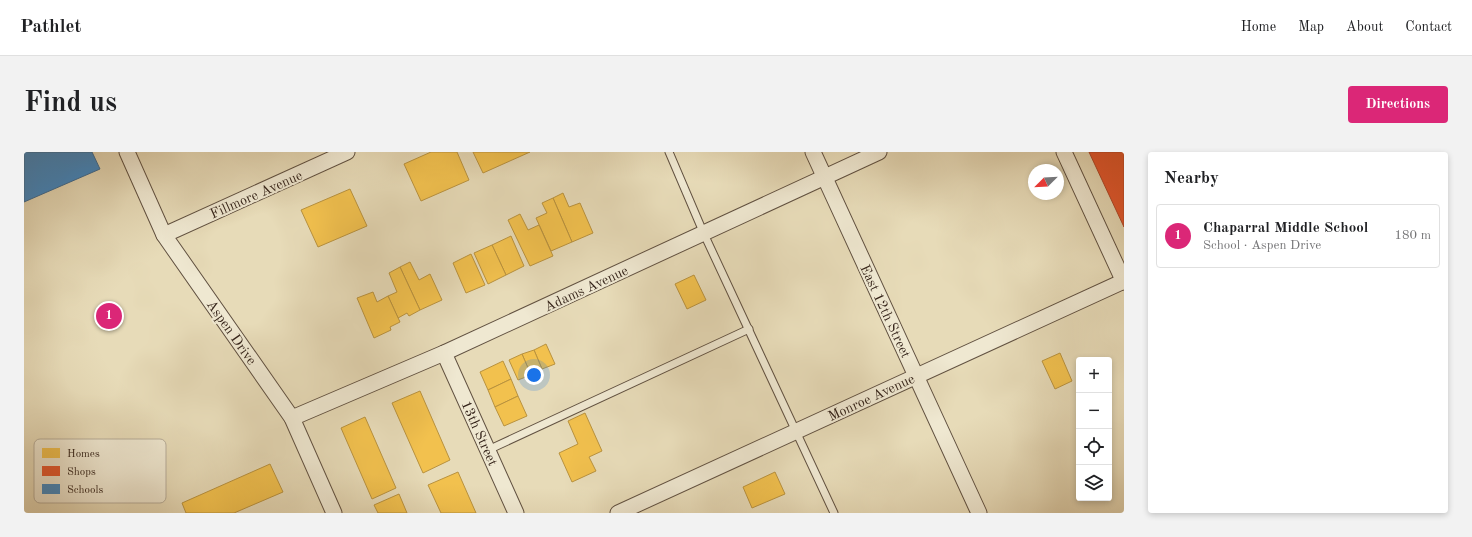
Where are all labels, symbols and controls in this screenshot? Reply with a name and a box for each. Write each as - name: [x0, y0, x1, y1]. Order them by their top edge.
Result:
- text: Pathlet: [20, 18, 81, 37]
- text: Home: [1241, 20, 1276, 34]
- text: Map: [1298, 20, 1324, 34]
- text: About: [1346, 20, 1383, 34]
- text: Contact: [1405, 20, 1452, 34]
- button: Directions: [1348, 86, 1448, 123]
- text: Find us: [24, 90, 117, 118]
- north arrow: [1028, 164, 1064, 200]
- street label: Fillmore Avenue: [208, 168, 305, 222]
- text: Nearby: [1164, 170, 1219, 187]
- text: Chaparral Middle School: [1203, 221, 1368, 236]
- text: 1: [1174, 229, 1182, 242]
- text: 180 m: [1394, 229, 1431, 242]
- text: School · Aspen Drive: [1203, 239, 1321, 252]
- street label: Adams Avenue: [542, 263, 630, 314]
- street label: East 12th Street: [857, 263, 913, 360]
- street label: Aspen Drive: [204, 298, 259, 368]
- pin: 1: [96, 301, 122, 331]
- map controls: [1076, 357, 1112, 501]
- button: +: [1076, 357, 1112, 393]
- your location: [524, 365, 544, 385]
- street label: Monroe Avenue: [826, 372, 917, 424]
- button: −: [1076, 393, 1112, 429]
- street label: 13th Street: [459, 399, 500, 468]
- button: locate: [1076, 429, 1112, 465]
- legend: [34, 439, 166, 503]
- text: Homes: [67, 449, 100, 460]
- button: layers: [1076, 465, 1112, 501]
- text: Shops: [67, 467, 96, 478]
- text: Schools: [67, 485, 103, 496]

